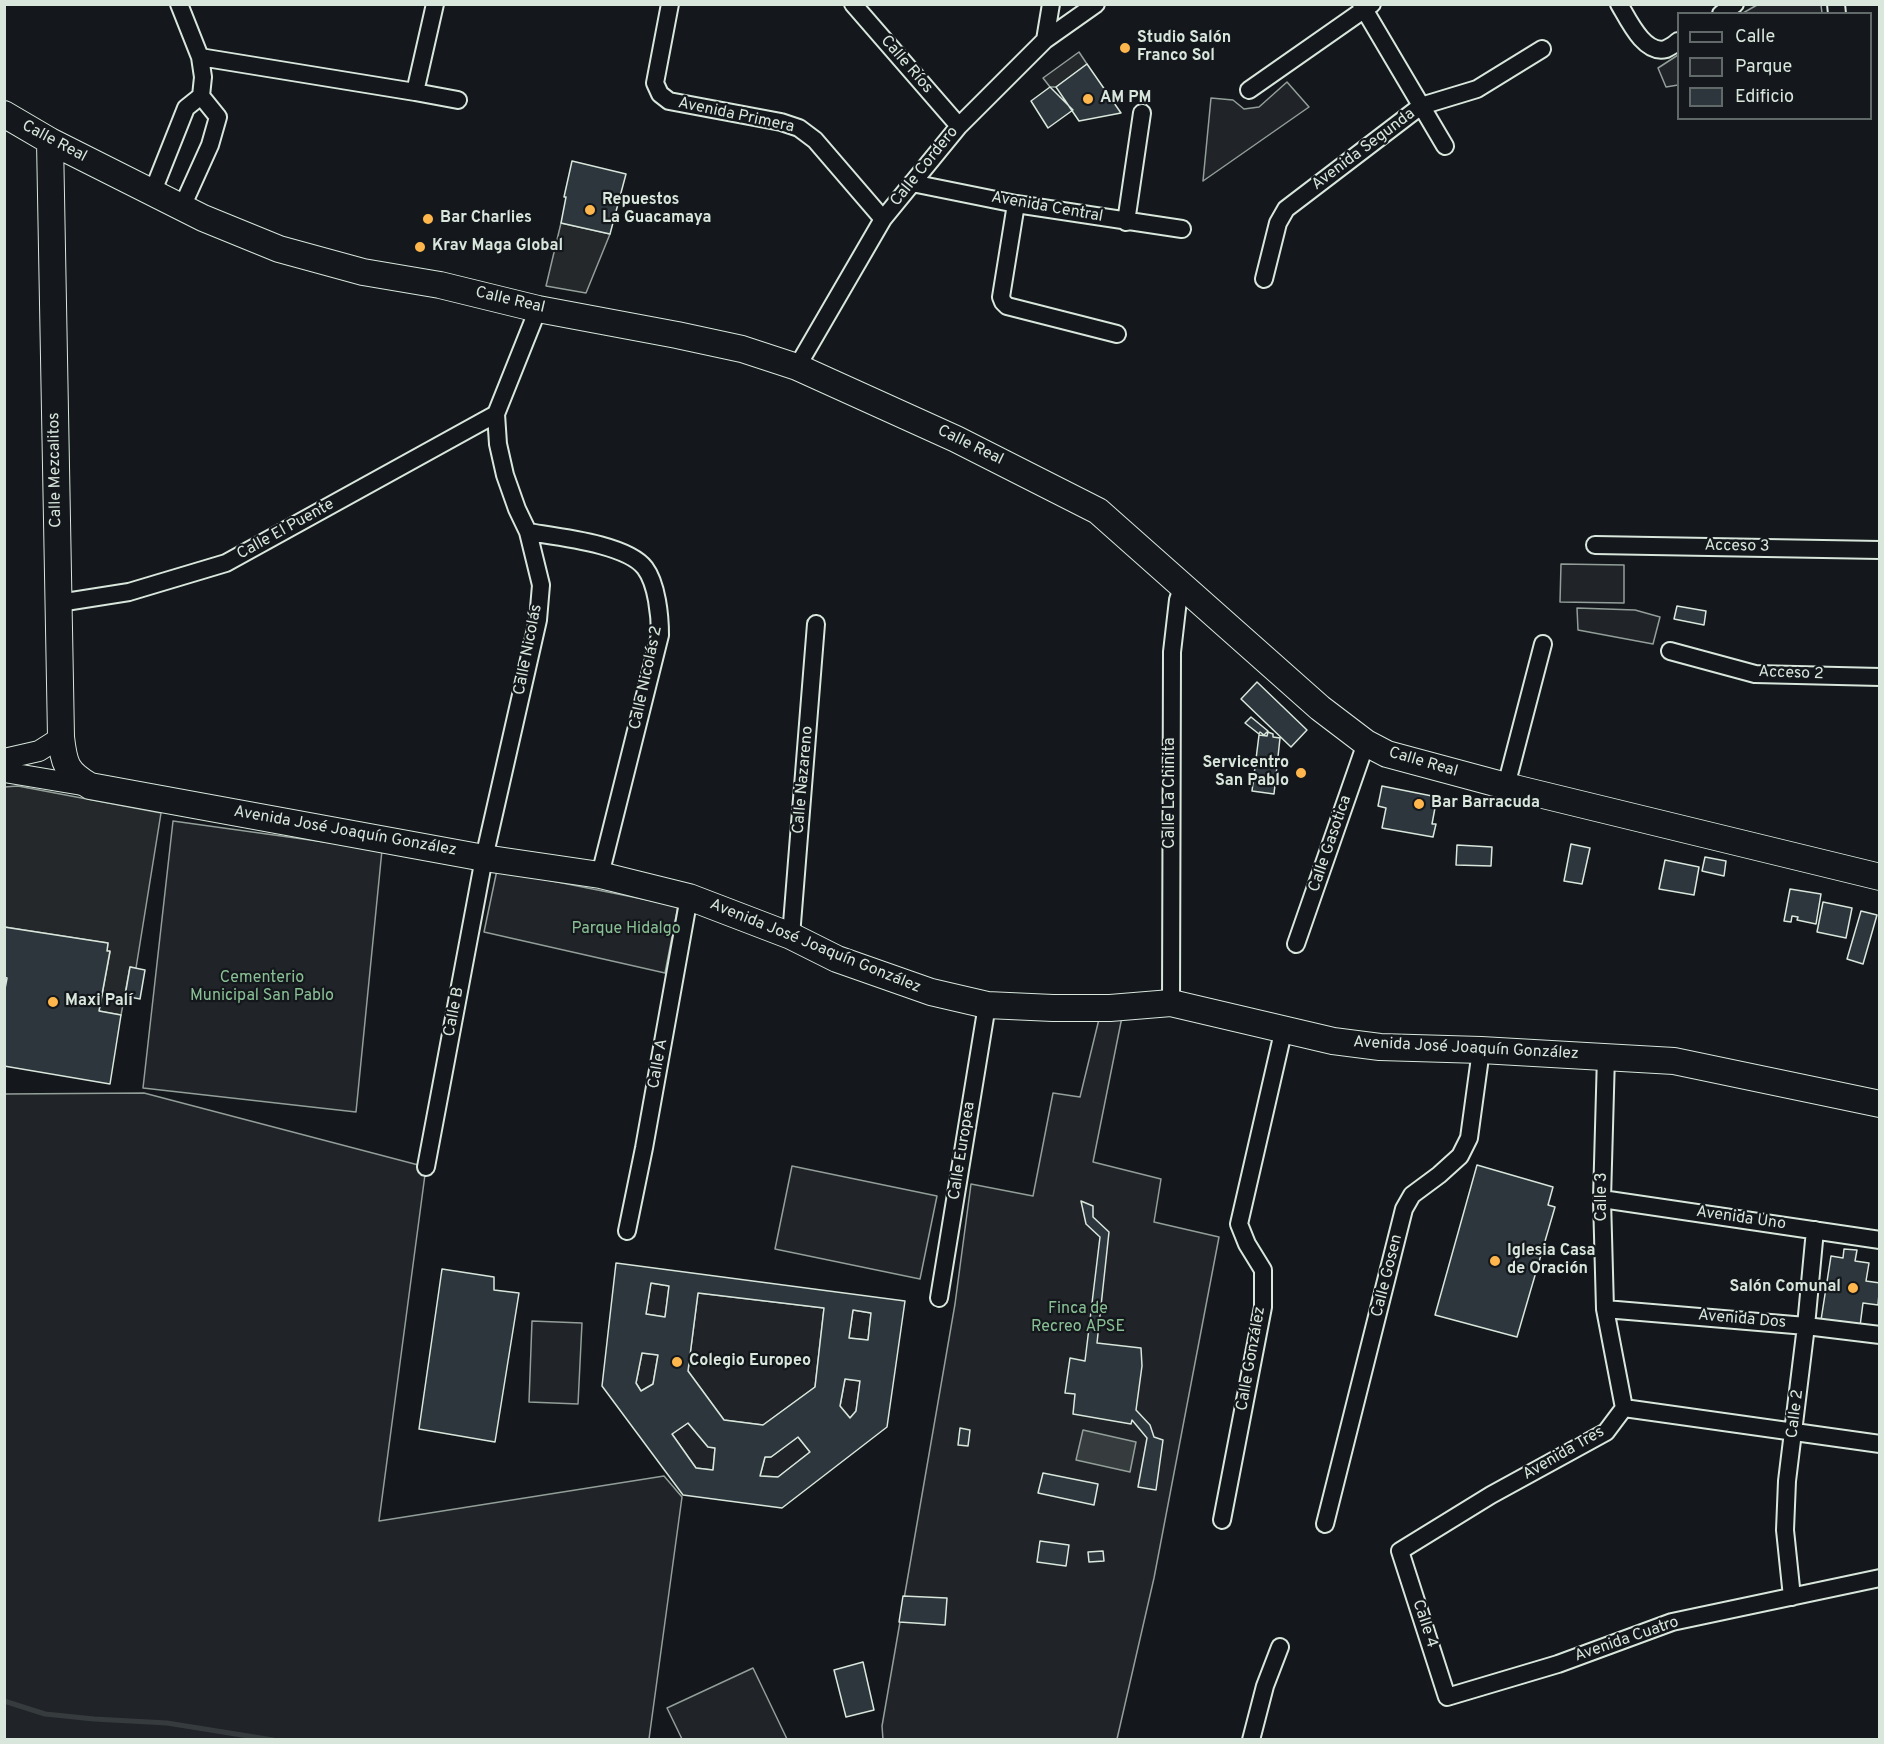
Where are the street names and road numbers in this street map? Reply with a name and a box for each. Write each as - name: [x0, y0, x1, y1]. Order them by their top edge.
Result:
- street label: Calle Ríos: [876, 32, 936, 98]
- street label: Avenida Primera: [676, 94, 796, 138]
- street label: Avenida Segunda: [1309, 105, 1419, 195]
- street label: Calle Real: [18, 117, 90, 167]
- street label: Calle Cordero: [887, 123, 963, 211]
- street label: Avenida Central: [990, 189, 1104, 227]
- street label: Calle Real: [473, 284, 547, 318]
- street label: Calle Mezcalitos: [45, 412, 67, 528]
- street label: Calle Real: [934, 422, 1006, 470]
- street label: Calle El Puente: [234, 495, 338, 565]
- street label: Acceso 3: [1704, 537, 1770, 557]
- street label: Calle Nicolás: [511, 603, 547, 697]
- street label: Calle Nicolás 2: [627, 624, 667, 732]
- street label: Acceso 2: [1758, 663, 1824, 685]
- street label: Calle Nazareno: [790, 725, 818, 835]
- street label: Calle La Chinita: [1161, 737, 1181, 849]
- street label: Calle Real: [1386, 744, 1460, 782]
- street label: Calle Gasotica: [1305, 793, 1357, 895]
- street label: Avenida José Joaquín González: [232, 803, 458, 861]
- street label: Avenida José Joaquín González: [707, 896, 923, 998]
- street label: Calle B: [441, 986, 469, 1038]
- street label: Avenida José Joaquín González: [1353, 1034, 1579, 1064]
- street label: Calle A: [645, 1038, 673, 1090]
- street label: Calle Europea: [946, 1101, 980, 1201]
- street label: Calle 3: [1593, 1172, 1613, 1222]
- street label: Avenida Uno: [1695, 1203, 1787, 1235]
- street label: Calle Gosen: [1368, 1233, 1408, 1319]
- street label: Calle González: [1233, 1305, 1271, 1413]
- street label: Avenida Dos: [1697, 1307, 1787, 1333]
- street label: Calle 2: [1783, 1388, 1809, 1440]
- street label: Avenida Tres: [1520, 1423, 1608, 1485]
- street label: Calle 4: [1407, 1598, 1441, 1650]
- street label: Avenida Cuatro: [1572, 1613, 1682, 1667]

